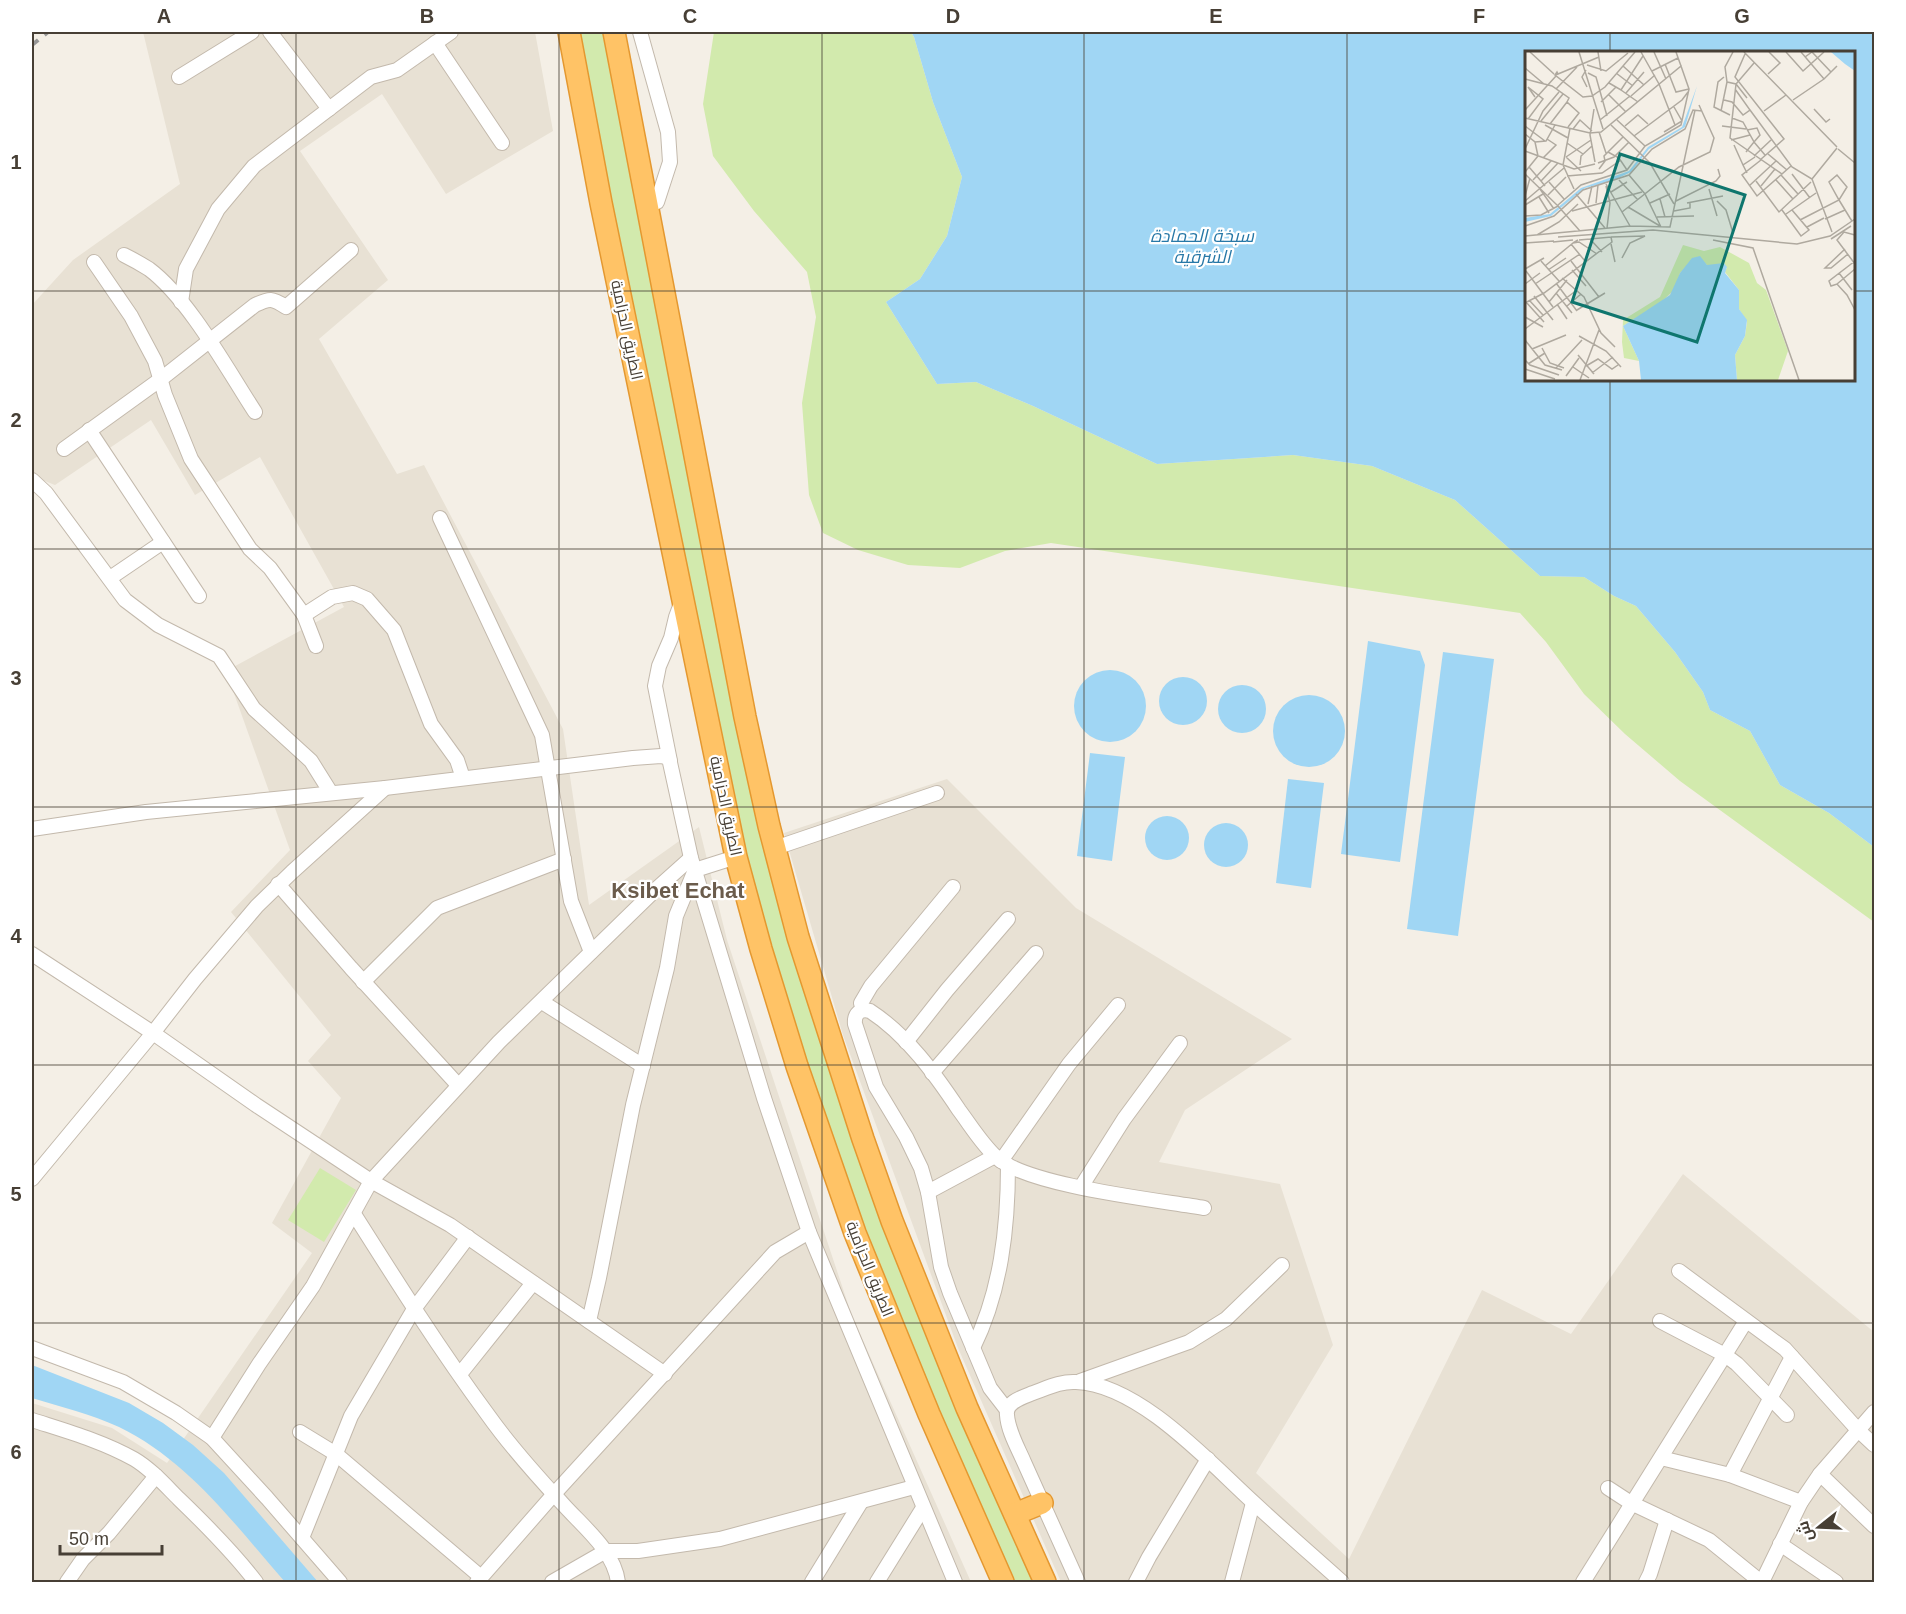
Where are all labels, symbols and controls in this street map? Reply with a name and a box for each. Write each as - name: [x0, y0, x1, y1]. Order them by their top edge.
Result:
- text: A: [157, 5, 171, 27]
- text: B: [420, 5, 434, 27]
- text: C: [683, 5, 697, 27]
- text: D: [946, 5, 960, 27]
- text: E: [1209, 5, 1223, 27]
- text: F: [1473, 5, 1485, 27]
- text: G: [1734, 5, 1750, 27]
- inset map: [1525, 51, 1855, 381]
- text: 1: [10, 151, 22, 173]
- water label: سبخة الحمادة الشرقية: [1150, 226, 1255, 267]
- street label: الطريق الحزامية: [606, 279, 646, 382]
- text: 2: [10, 409, 22, 431]
- text: 3: [10, 667, 22, 689]
- street label: الطريق الحزامية: [705, 755, 745, 858]
- district label: Ksibet Echat: [611, 878, 745, 903]
- text: 4: [10, 925, 22, 947]
- text: 5: [10, 1183, 22, 1205]
- street label: الطريق الحزامية: [841, 1219, 897, 1320]
- text: 6: [10, 1441, 22, 1463]
- north arrow: [1789, 1497, 1849, 1557]
- scale bar: [60, 1518, 162, 1556]
- text: ش: [1794, 1519, 1817, 1544]
- text: 50 m: [69, 1529, 109, 1549]

